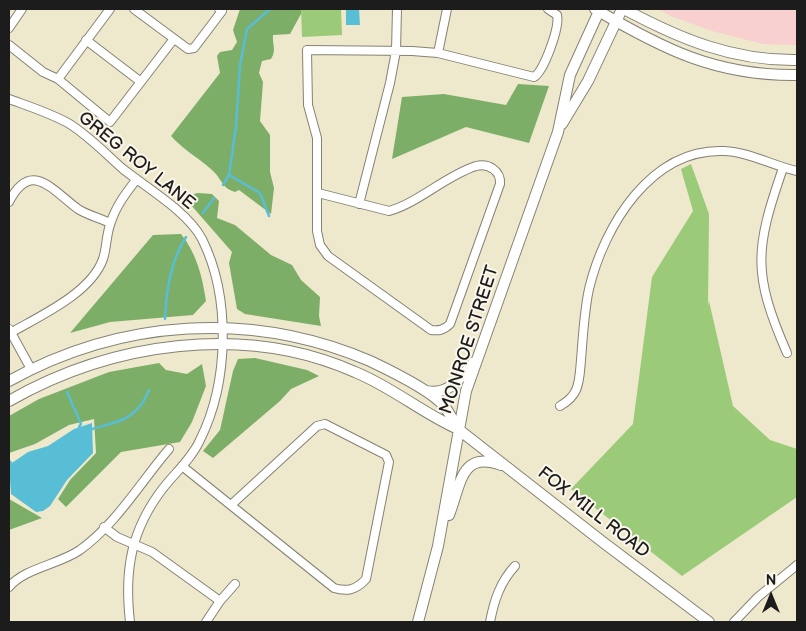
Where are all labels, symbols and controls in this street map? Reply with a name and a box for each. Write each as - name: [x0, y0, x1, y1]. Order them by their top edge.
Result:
- street label: GREG ROY LANE: [73, 107, 199, 215]
- street label: MONROE STREET: [436, 263, 504, 417]
- street label: FOX MILL ROAD: [533, 463, 653, 563]
- north arrow: [746, 571, 796, 621]
- text: N: [766, 572, 776, 589]

